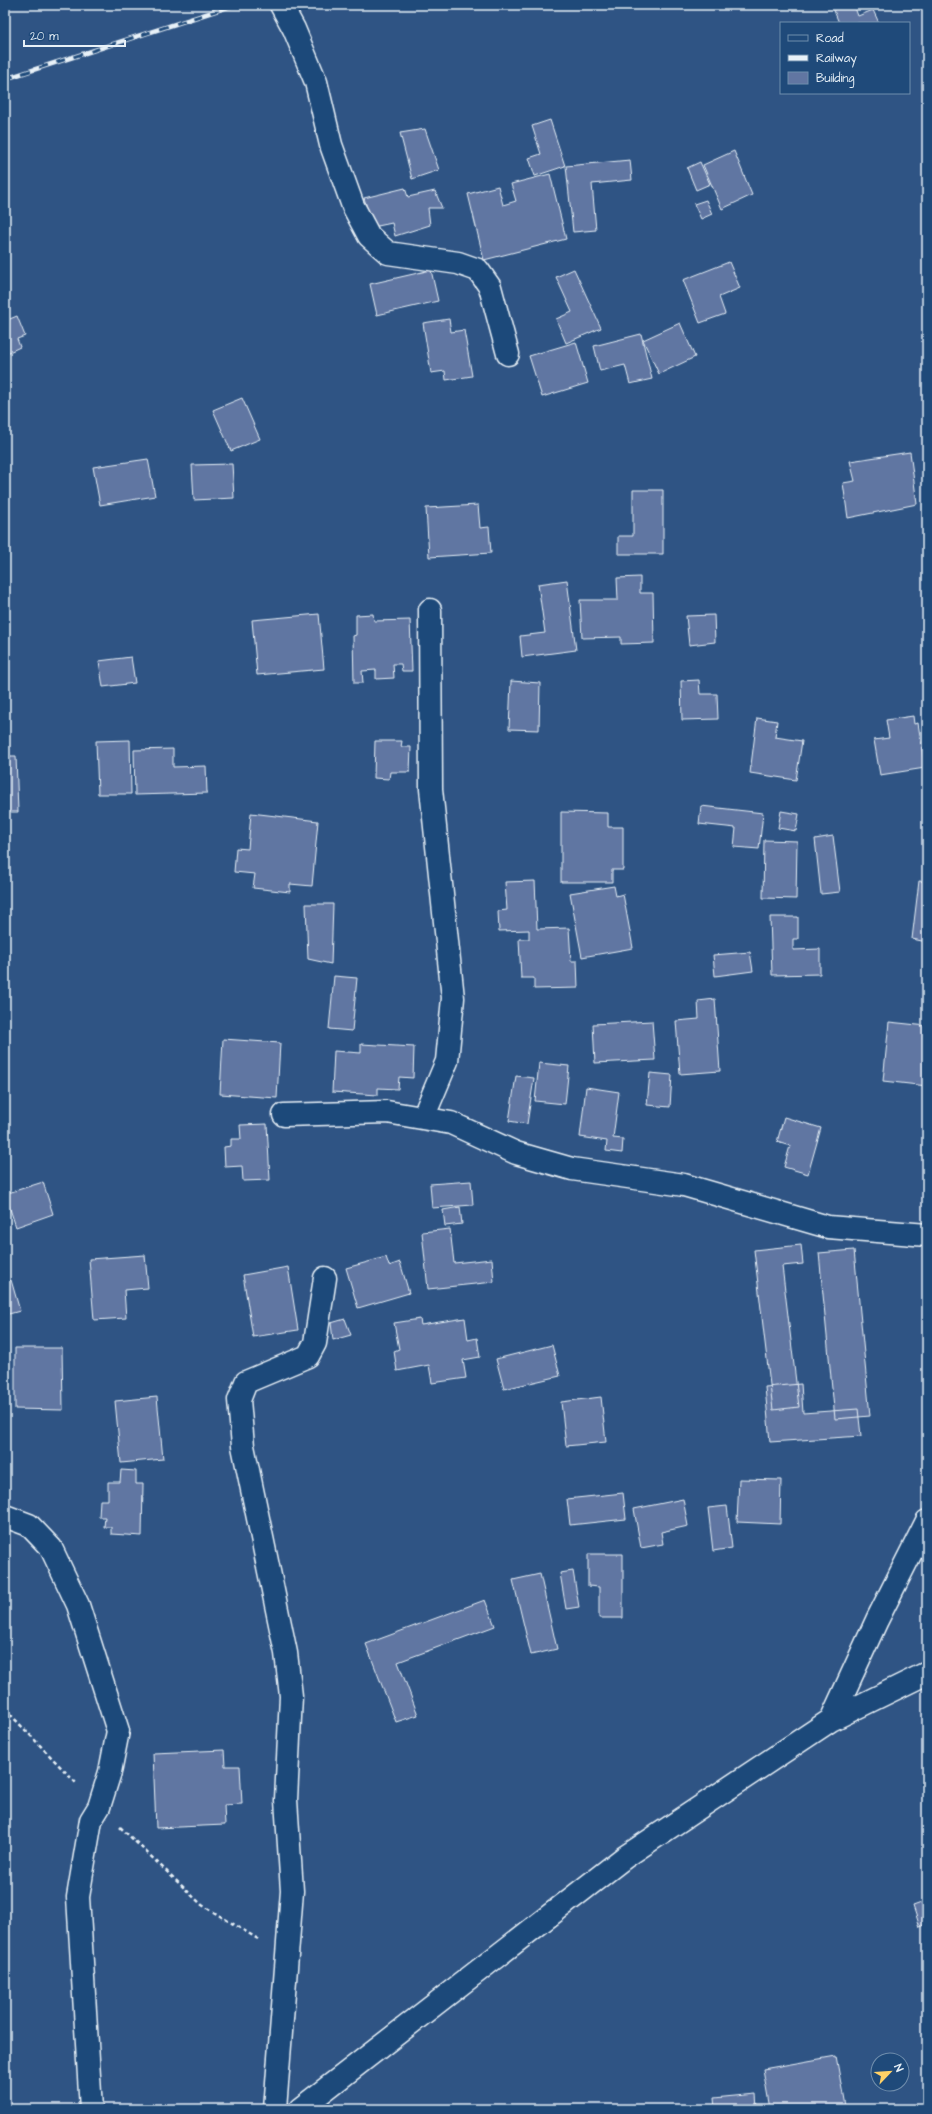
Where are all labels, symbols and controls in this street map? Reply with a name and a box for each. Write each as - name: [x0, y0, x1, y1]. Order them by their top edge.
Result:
- scale bar: [24, 22, 125, 48]
- legend: [780, 22, 910, 94]
- text: 20 m: [30, 28, 59, 45]
- text: Road: [816, 30, 844, 47]
- text: Railway: [816, 50, 857, 68]
- text: Building: [816, 70, 854, 88]
- north arrow: [870, 2052, 910, 2092]
- text: N: [890, 2062, 907, 2074]

